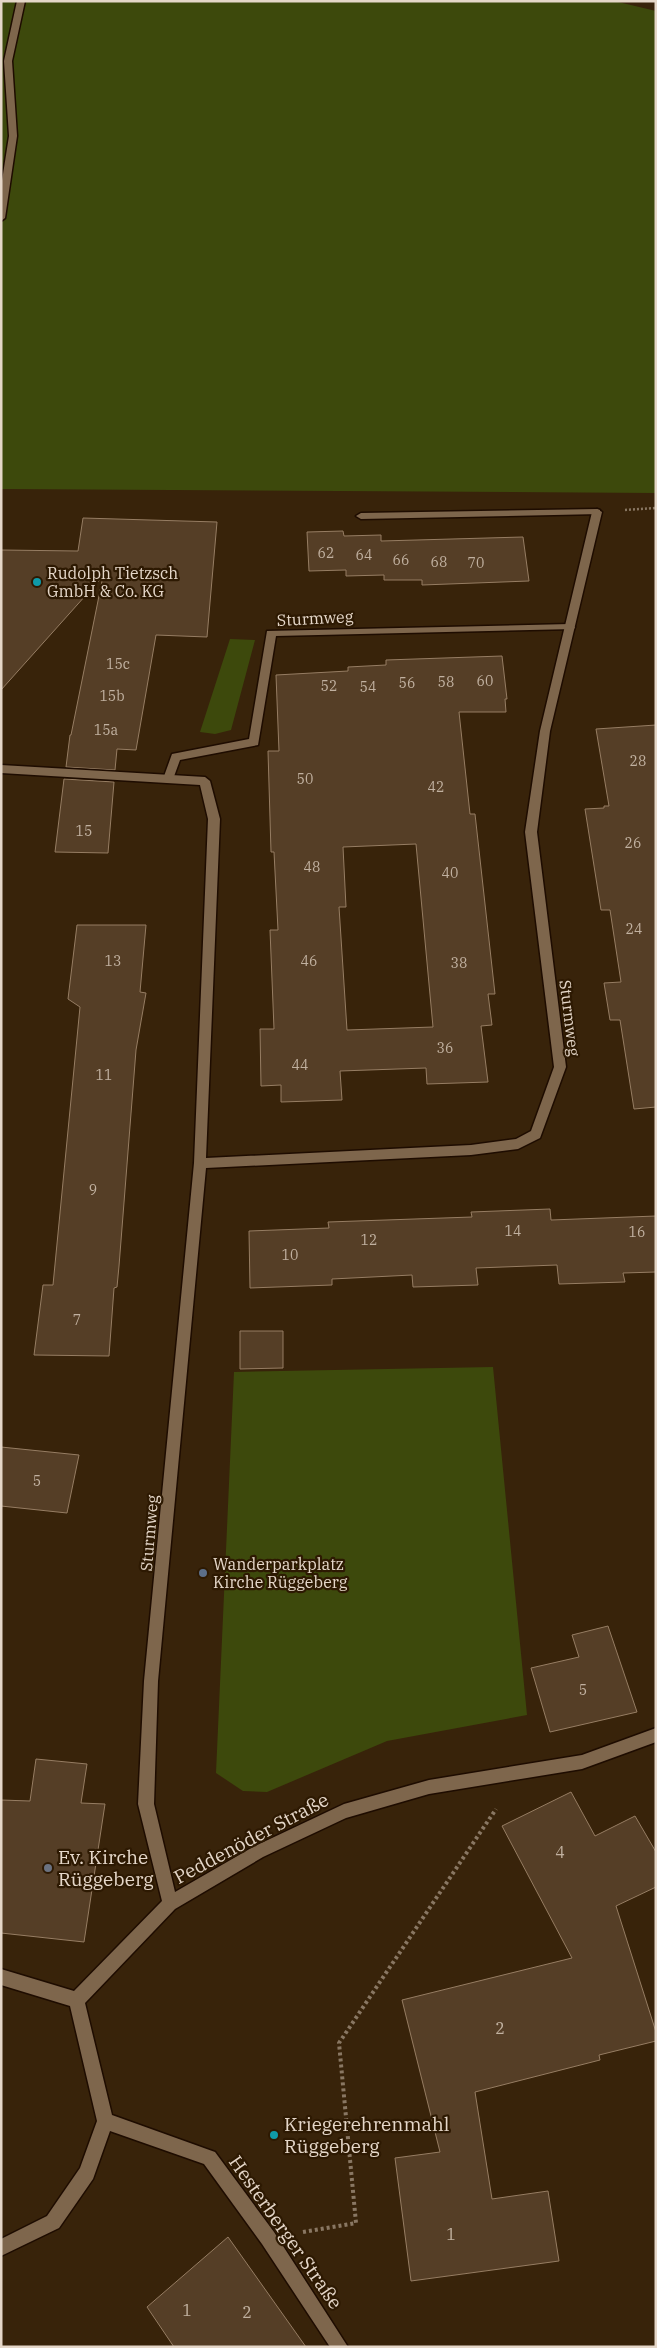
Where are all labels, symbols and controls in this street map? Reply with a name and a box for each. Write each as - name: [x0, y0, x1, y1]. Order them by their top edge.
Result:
- house number: 62: [318, 544, 334, 562]
- house number: 64: [356, 546, 372, 564]
- house number: 66: [393, 551, 409, 569]
- house number: 68: [431, 553, 447, 571]
- house number: 70: [468, 554, 484, 572]
- place label: Rudolph Tietzsch GmbH & Co. KG: [47, 563, 178, 601]
- marker: Rudolph Tietzsch GmbH & Co. KG: [31, 576, 43, 588]
- street label: Sturmweg: [276, 606, 354, 630]
- house number: 15c: [106, 655, 130, 673]
- house number: 60: [477, 672, 493, 690]
- house number: 58: [438, 673, 454, 691]
- house number: 56: [399, 674, 415, 692]
- house number: 52: [321, 677, 337, 695]
- house number: 54: [360, 678, 376, 696]
- house number: 15b: [99, 687, 125, 705]
- house number: 15a: [94, 721, 119, 739]
- house number: 28: [630, 752, 646, 770]
- house number: 50: [297, 770, 313, 788]
- house number: 42: [428, 778, 444, 796]
- house number: 15: [76, 822, 92, 840]
- house number: 26: [625, 834, 641, 852]
- house number: 48: [304, 858, 320, 876]
- house number: 40: [442, 864, 458, 882]
- house number: 24: [626, 920, 642, 938]
- house number: 13: [105, 952, 121, 970]
- house number: 46: [301, 952, 317, 970]
- house number: 38: [451, 954, 467, 972]
- street label: Sturmweg: [555, 979, 585, 1058]
- house number: 36: [437, 1039, 453, 1057]
- house number: 44: [292, 1056, 308, 1074]
- house number: 11: [96, 1066, 112, 1084]
- house number: 9: [89, 1181, 97, 1199]
- house number: 14: [505, 1222, 521, 1240]
- house number: 16: [629, 1223, 645, 1241]
- house number: 12: [361, 1231, 377, 1249]
- house number: 10: [282, 1246, 298, 1264]
- house number: 7: [73, 1311, 81, 1329]
- house number: 5: [33, 1472, 41, 1490]
- street label: Sturmweg: [136, 1494, 162, 1572]
- place label: Wanderparkplatz Kirche Rüggeberg: [213, 1554, 348, 1592]
- marker: Wanderparkplatz Kirche Rüggeberg: [197, 1567, 209, 1579]
- house number: 5: [579, 1681, 587, 1699]
- street label: Peddenöder Straße: [170, 1787, 332, 1889]
- house number: 4: [555, 1842, 565, 1862]
- place label: Ev. Kirche Rüggeberg: [58, 1845, 154, 1891]
- marker: Ev. Kirche Rüggeberg: [42, 1862, 54, 1874]
- house number: 2: [495, 2018, 505, 2038]
- place label: Kriegerehrenmahl Rüggeberg: [284, 2112, 450, 2158]
- marker: Kriegerehrenmahl Rüggeberg: [268, 2129, 280, 2141]
- street label: Hesterberger Straße: [224, 2151, 348, 2313]
- house number: 1: [446, 2224, 456, 2244]
- house number: 1: [182, 2300, 192, 2320]
- house number: 2: [242, 2302, 252, 2322]

